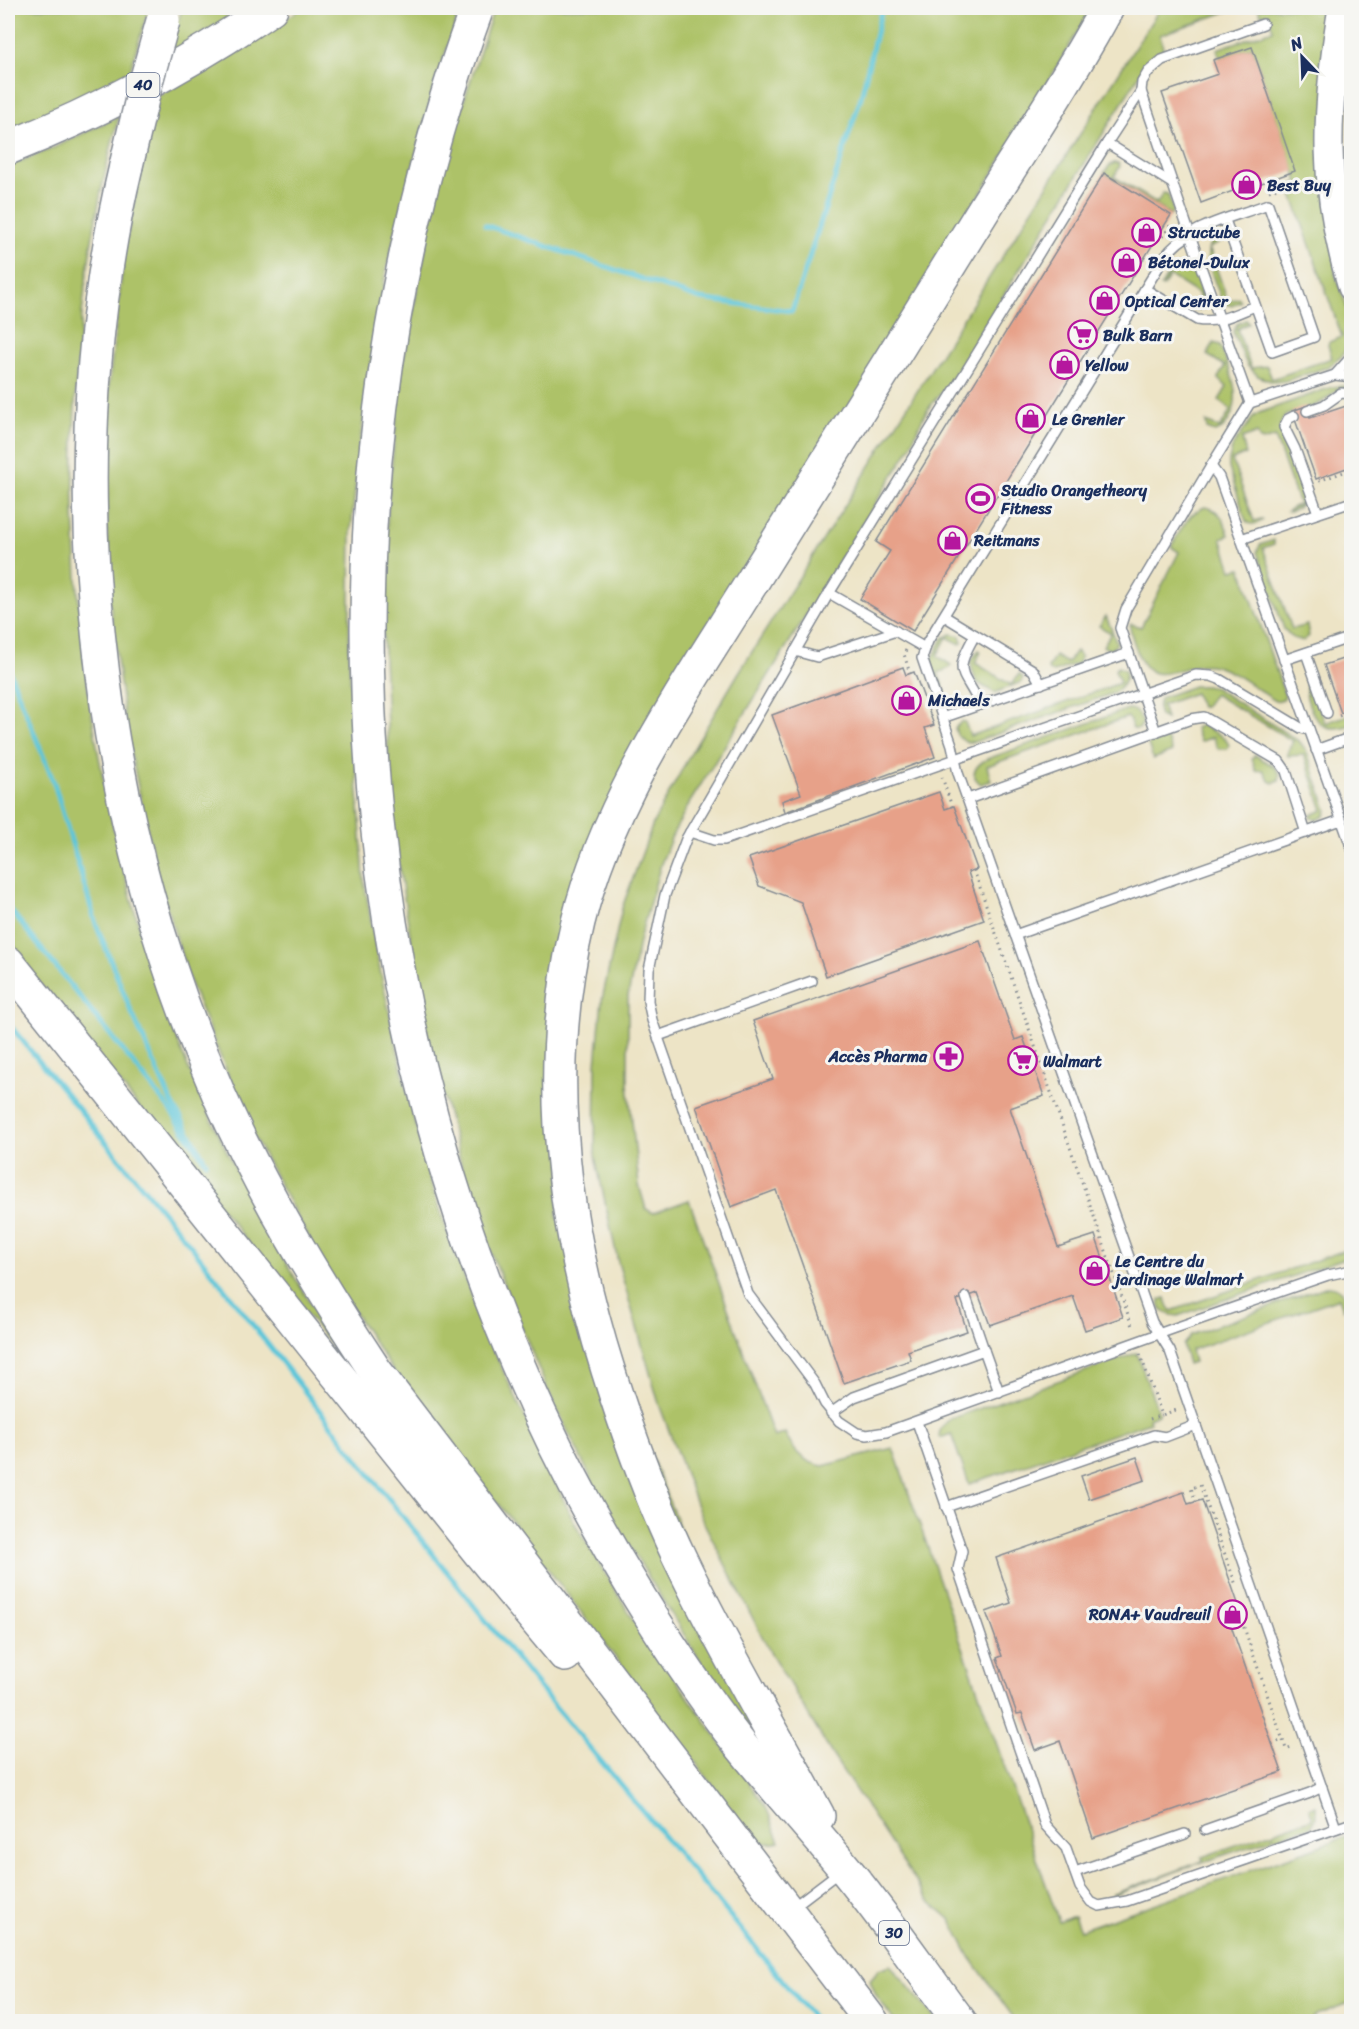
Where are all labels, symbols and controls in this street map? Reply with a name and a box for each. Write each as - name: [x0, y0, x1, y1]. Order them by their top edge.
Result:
- north arrow: [1272, 27, 1332, 87]
- text: N: [1285, 28, 1308, 60]
- road number: 40: [126, 73, 160, 97]
- shop icon: Best Buy: [1230, 169, 1262, 201]
- place label: Best Buy: [1267, 171, 1332, 200]
- shop icon: Structube: [1131, 216, 1163, 248]
- place label: Structube: [1167, 218, 1240, 247]
- shop icon: Bétonel-Dulux: [1111, 246, 1143, 278]
- place label: Bétonel-Dulux: [1148, 248, 1251, 277]
- shop icon: Optical Center: [1088, 285, 1120, 317]
- place label: Optical Center: [1124, 287, 1229, 316]
- supermarket icon: Bulk Barn: [1066, 319, 1098, 351]
- place label: Bulk Barn: [1103, 321, 1173, 350]
- shop icon: Yellow: [1048, 349, 1080, 381]
- place label: Yellow: [1085, 351, 1130, 380]
- shop icon: Le Grenier: [1015, 403, 1047, 435]
- place label: Le Grenier: [1052, 405, 1126, 434]
- place label: Studio Orangetheory Fitness: [1000, 476, 1148, 523]
- sports icon: Studio Orangetheory Fitness: [964, 483, 996, 515]
- shop icon: Reitmans: [937, 524, 969, 556]
- place label: Reitmans: [973, 526, 1040, 555]
- shop icon: Michaels: [891, 684, 923, 716]
- place label: Michaels: [927, 686, 990, 715]
- pharmacy icon: Accès Pharma: [932, 1040, 964, 1072]
- place label: Accès Pharma: [828, 1042, 928, 1071]
- supermarket icon: Walmart: [1006, 1045, 1038, 1077]
- place label: Walmart: [1043, 1047, 1102, 1076]
- place label: Le Centre du jardinage Walmart: [1111, 1247, 1245, 1294]
- shop icon: Le Centre du jardinage Walmart: [1078, 1254, 1110, 1286]
- shop icon: RONA+ Vaudreuil: [1216, 1598, 1248, 1630]
- place label: RONA+ Vaudreuil: [1088, 1600, 1212, 1629]
- road number: 30: [879, 1921, 909, 1945]

